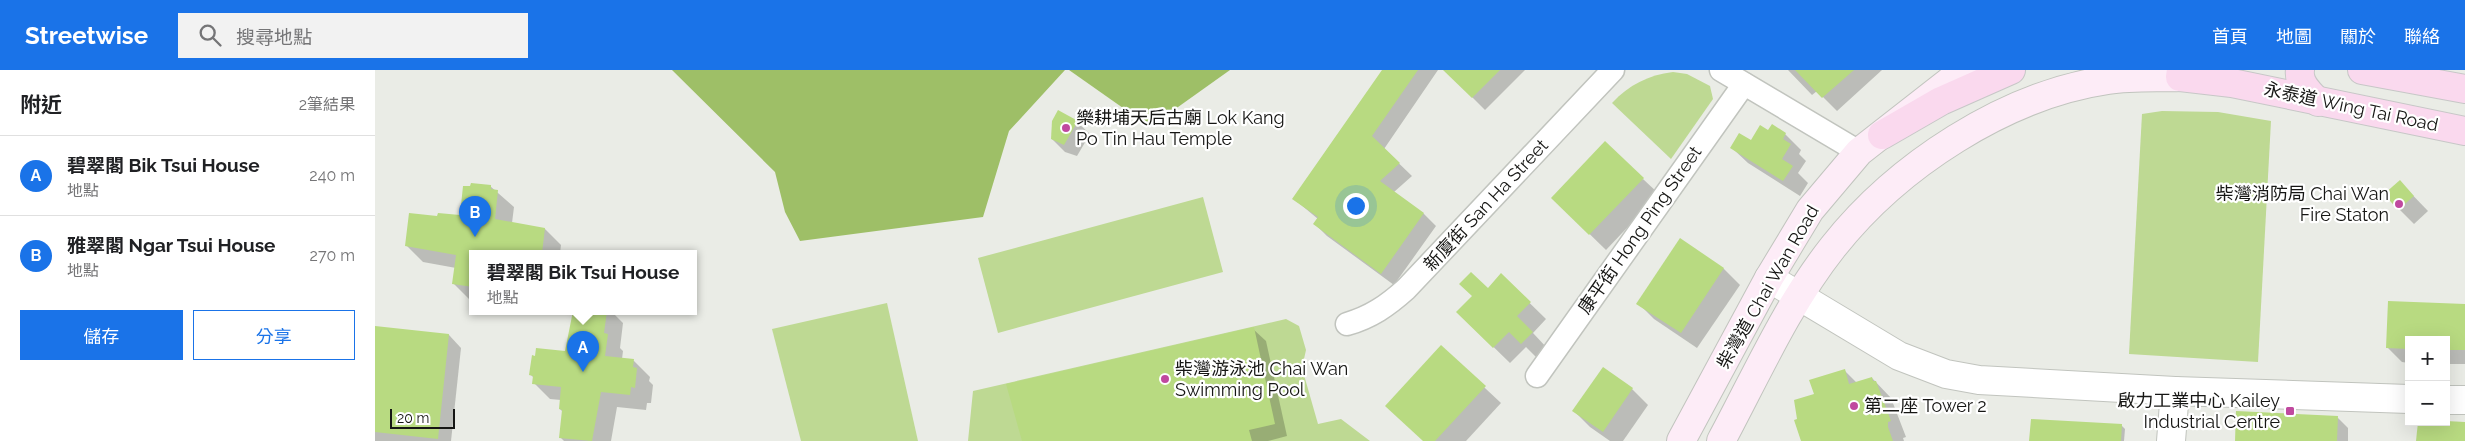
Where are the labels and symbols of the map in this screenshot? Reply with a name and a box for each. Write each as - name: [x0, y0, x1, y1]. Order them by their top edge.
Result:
- street label: 永泰道 Wing Tai Road: [2262, 78, 2440, 135]
- place label: 樂耕埔天后古廟 Lok Kang Po Tin Hau Temple: [1076, 107, 1285, 149]
- marker: 樂耕埔天后古廟 Lok Kang Po Tin Hau Temple: [1060, 122, 1072, 134]
- street label: 新廈街 San Ha Street: [1419, 135, 1552, 275]
- street label: 康平街 Hong Ping Street: [1574, 142, 1706, 318]
- place label: 柴灣消防局 Chai Wan Fire Staton: [2216, 183, 2389, 225]
- your location: [1343, 193, 1369, 219]
- pin: B: [459, 196, 491, 237]
- marker: 柴灣消防局 Chai Wan Fire Staton: [2393, 198, 2405, 210]
- street label: 柴灣道 Chai Wan Road: [1712, 201, 1823, 372]
- pin: A: [567, 331, 599, 372]
- place label: 柴灣游泳池 Chai Wan Swimming Pool: [1175, 358, 1348, 400]
- marker: 柴灣游泳池 Chai Wan Swimming Pool: [1159, 373, 1171, 385]
- place label: 啟力工業中心 Kailey Industrial Centre: [2117, 390, 2280, 432]
- place label: 第二座 Tower 2: [1864, 395, 1987, 416]
- marker: 第二座 Tower 2: [1848, 400, 1860, 412]
- marker: 啟力工業中心 Kailey Industrial Centre: [2284, 405, 2296, 417]
- scale bar: [390, 406, 455, 429]

